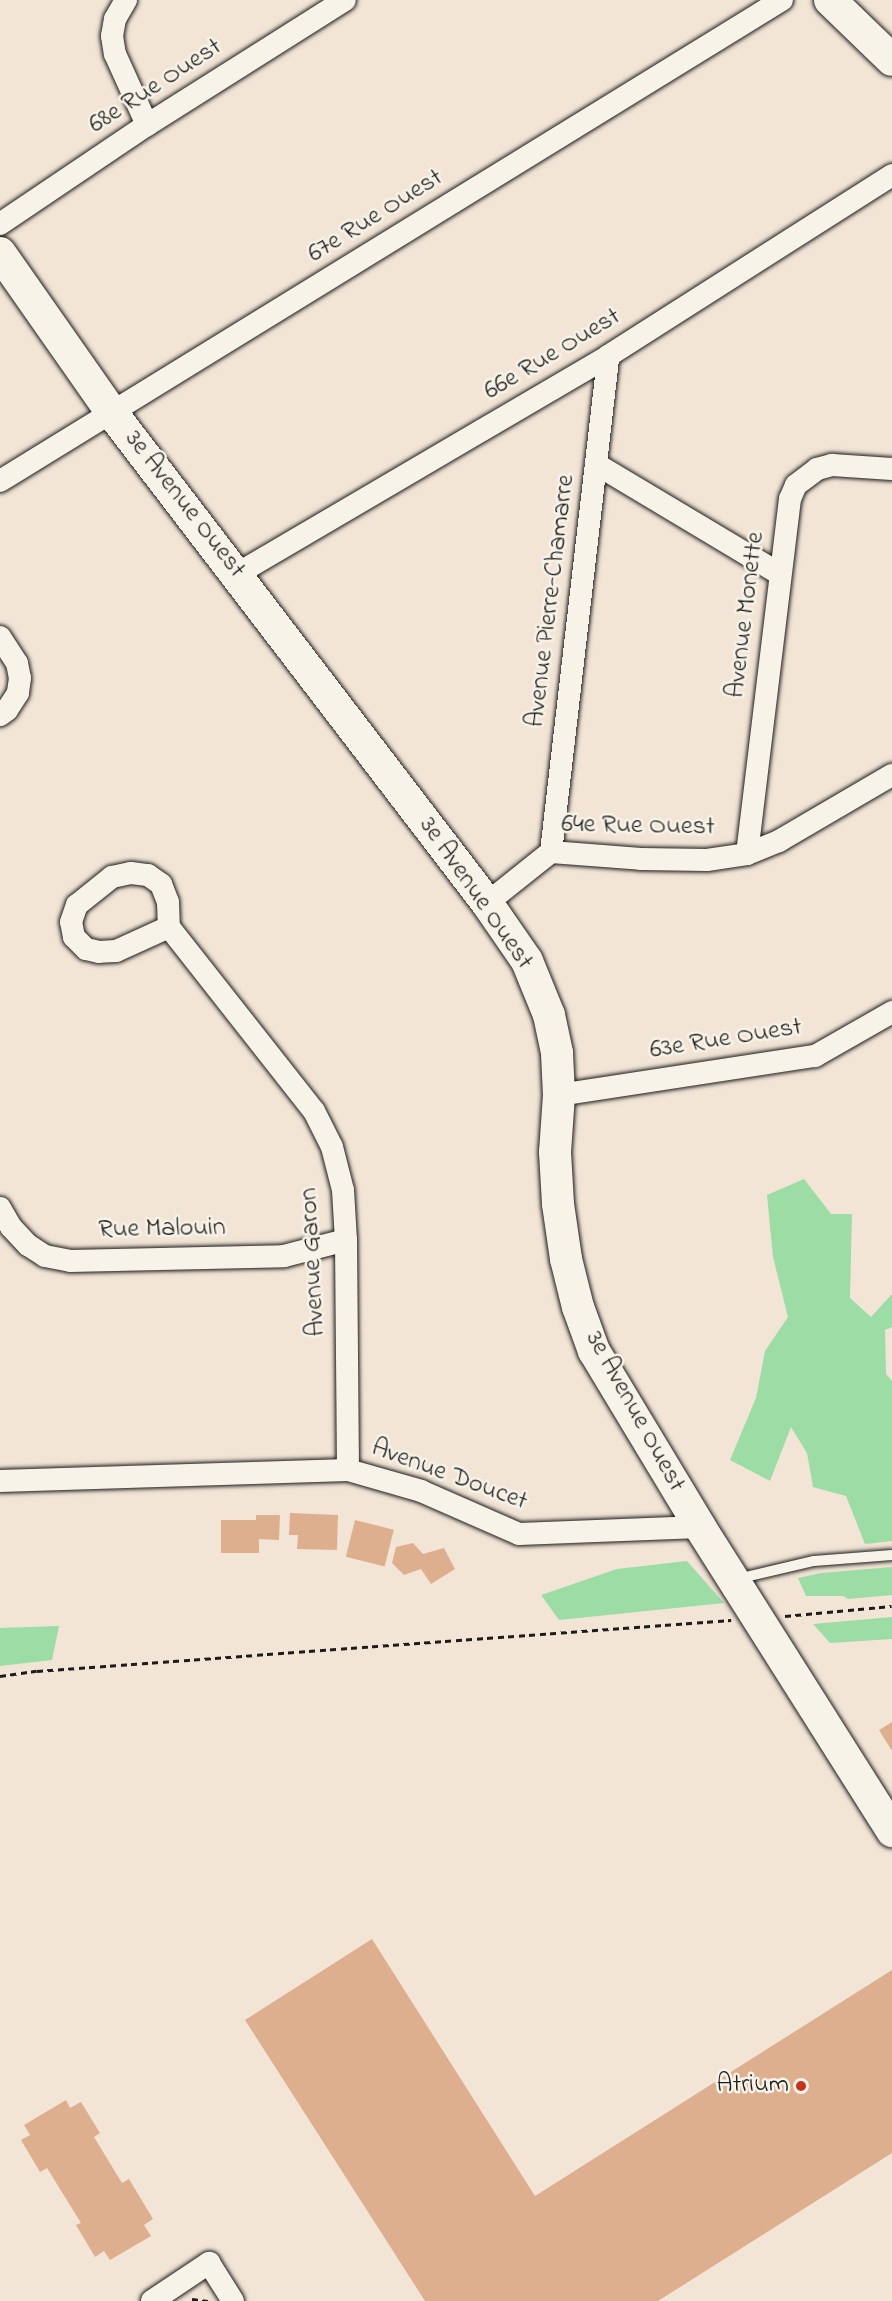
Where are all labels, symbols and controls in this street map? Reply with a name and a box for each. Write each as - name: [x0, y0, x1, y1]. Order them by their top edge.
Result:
- street label: 68e Rue Ouest: [84, 32, 228, 142]
- street label: 67e Rue Ouest: [303, 163, 449, 271]
- street label: 66e Rue Ouest: [479, 302, 627, 408]
- street label: 3e Avenue Ouest: [117, 425, 251, 585]
- street label: Avenue Pierre-Chamarre: [521, 473, 583, 729]
- street label: Avenue Monette: [721, 530, 773, 700]
- street label: 64e Rue Ouest: [561, 810, 715, 844]
- street label: 3e Avenue Ouest: [411, 812, 539, 976]
- street label: 63e Rue Ouest: [648, 1013, 804, 1067]
- street label: Avenue Garon: [295, 1187, 333, 1337]
- street label: Rue Malouin: [98, 1213, 226, 1247]
- street label: 3e Avenue Ouest: [577, 1326, 691, 1498]
- street label: Avenue Doucet: [367, 1433, 531, 1519]
- place label: Atrium: [717, 2070, 789, 2102]
- marker: Atrium: [794, 2079, 808, 2093]

